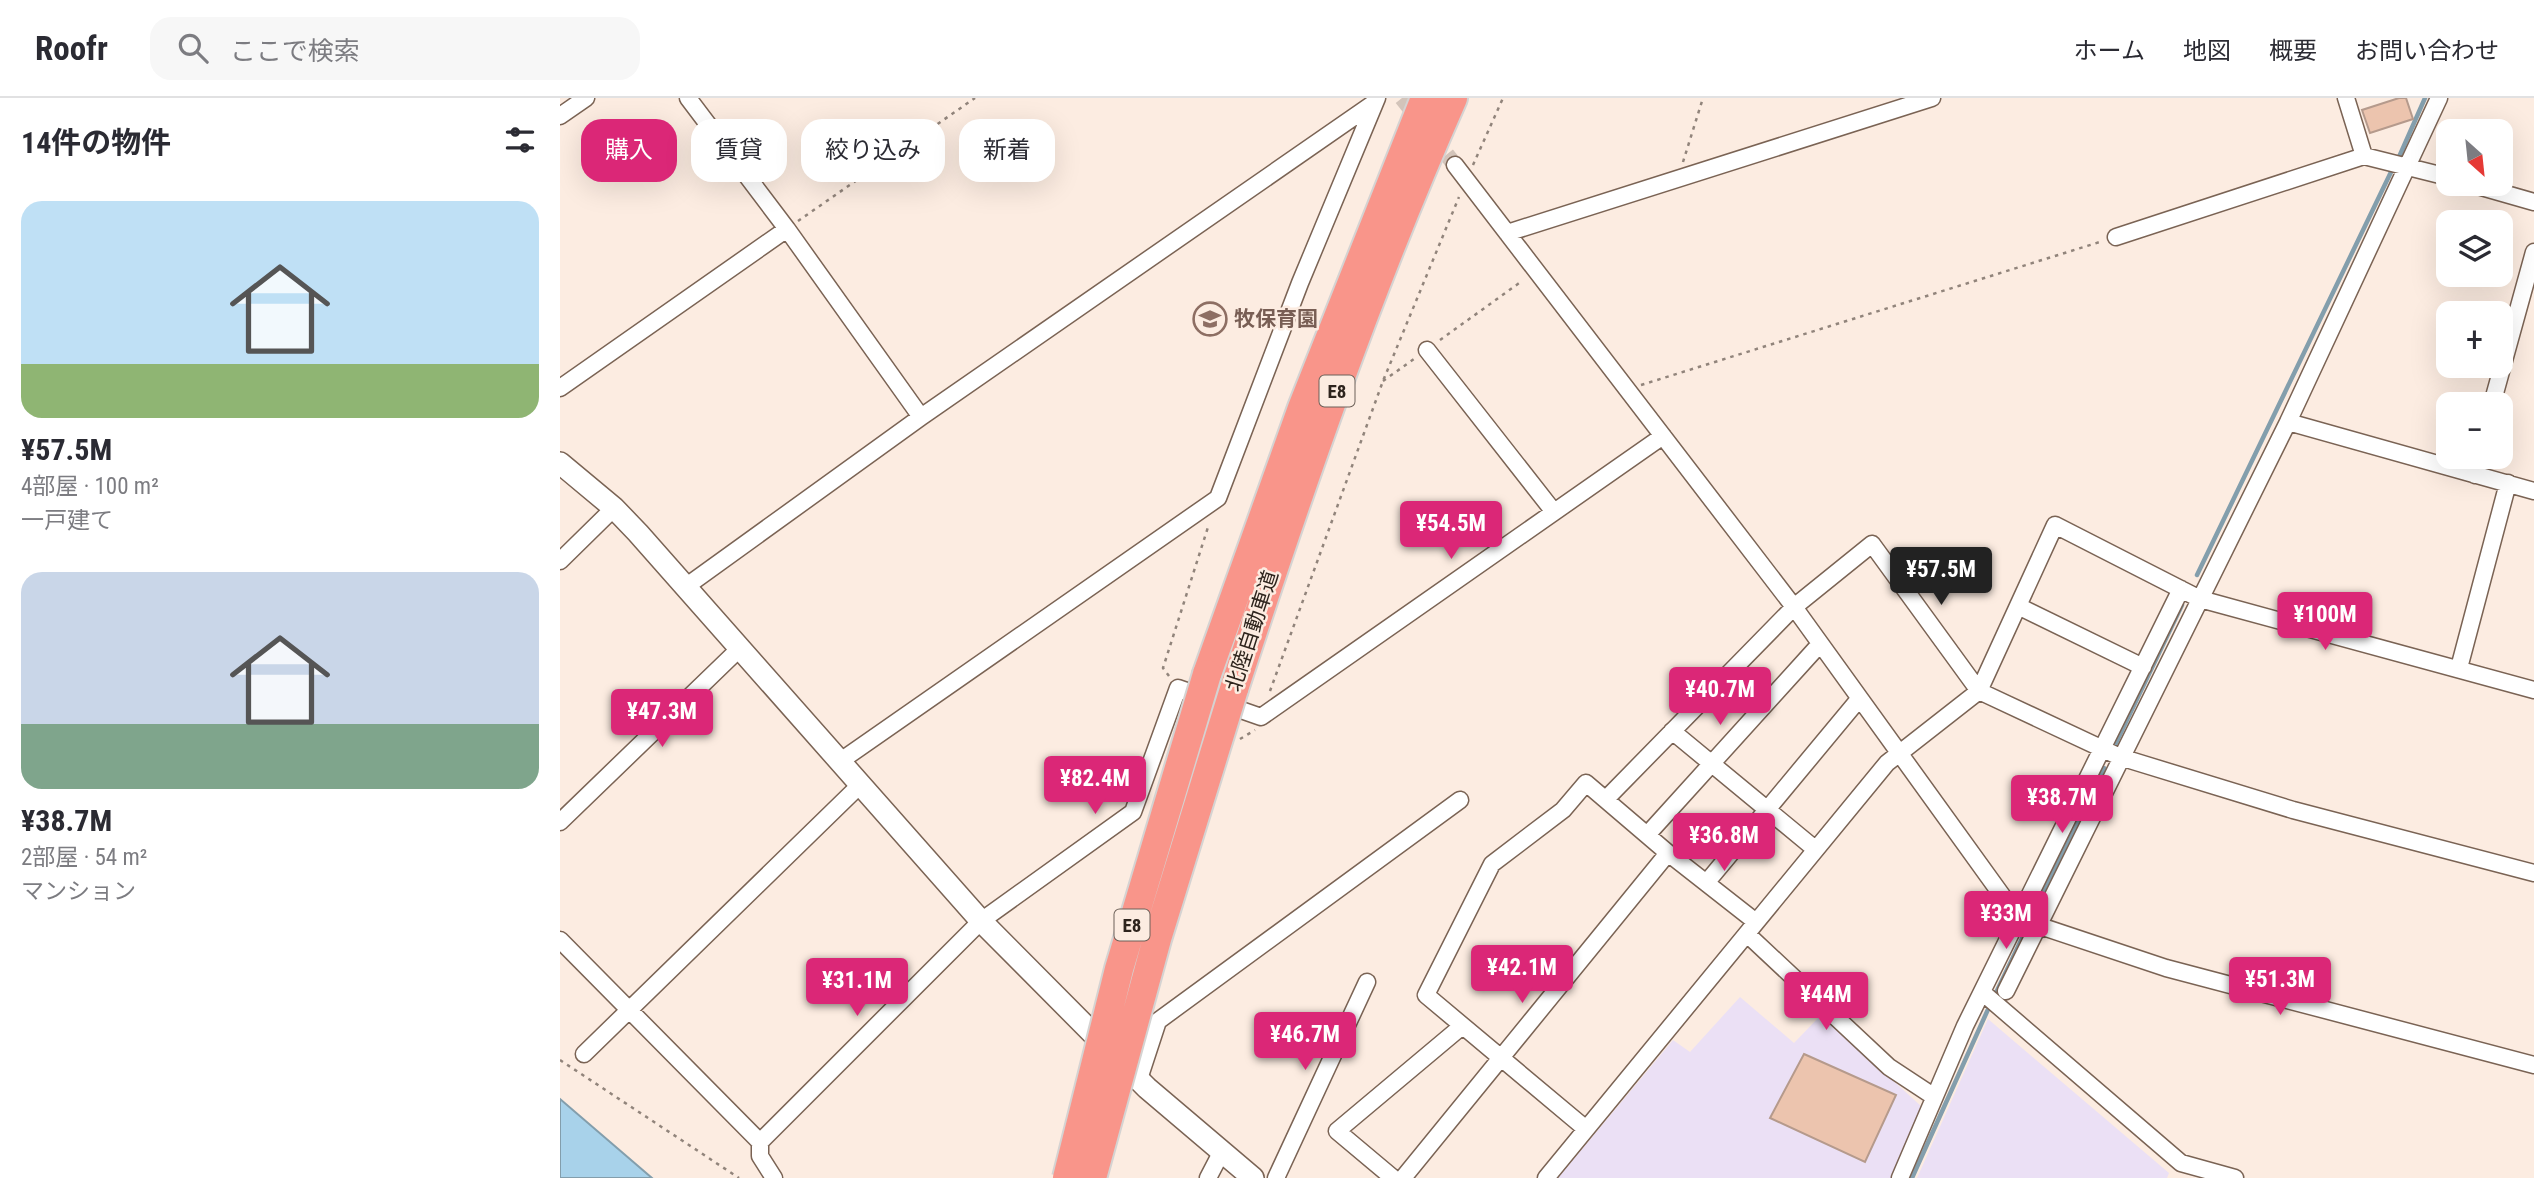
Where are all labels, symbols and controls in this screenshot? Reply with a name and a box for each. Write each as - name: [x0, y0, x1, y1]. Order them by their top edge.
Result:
- search box: [150, 17, 640, 80]
- text: Roofr: [35, 29, 108, 68]
- icon: search: [174, 29, 212, 67]
- text: ここで検索: [230, 36, 360, 66]
- text: ホーム: [2074, 37, 2145, 65]
- text: 地図: [2183, 37, 2231, 65]
- text: 概要: [2269, 37, 2317, 65]
- text: お問い合わせ: [2355, 37, 2499, 65]
- chip: 購入: [581, 119, 677, 182]
- chip: 賃貸: [691, 119, 787, 182]
- chip: 絞り込み: [801, 119, 945, 182]
- chip: 新着: [959, 119, 1055, 182]
- north arrow: [2436, 119, 2513, 196]
- map controls: [2436, 119, 2513, 469]
- icon: filters: [501, 121, 539, 159]
- text: 14件の物件: [21, 125, 171, 160]
- button: layers: [2436, 210, 2513, 287]
- icon: home: [217, 246, 343, 372]
- school or university icon: 牧保育園: [1191, 300, 1229, 338]
- button: +: [2436, 301, 2513, 378]
- place label: 牧保育園: [1234, 307, 1318, 331]
- road number: E8: [1320, 376, 1354, 406]
- button: −: [2436, 392, 2513, 469]
- text: ¥57.5M: [21, 432, 112, 467]
- text: 4部屋 · 100 m²: [21, 473, 159, 500]
- pin: ¥54.5M: [1394, 502, 1508, 561]
- text: 一戸建て: [21, 507, 113, 534]
- text: ¥54.5M: [1416, 510, 1486, 537]
- pin: ¥57.5M: [1884, 547, 1998, 607]
- text: ¥57.5M: [1906, 556, 1976, 583]
- street label: 北陸自動車道: [1221, 567, 1283, 695]
- pin: ¥100M: [2276, 592, 2374, 652]
- text: ¥100M: [2293, 601, 2357, 628]
- icon: home: [217, 617, 343, 743]
- pin: ¥40.7M: [1663, 668, 1777, 727]
- text: ¥40.7M: [1685, 676, 1755, 703]
- pin: ¥47.3M: [605, 690, 719, 749]
- text: ¥47.3M: [627, 698, 697, 725]
- pin: ¥82.4M: [1038, 756, 1152, 816]
- text: ¥82.4M: [1060, 765, 1130, 792]
- pin: ¥38.7M: [2005, 776, 2119, 835]
- text: ¥38.7M: [2027, 784, 2097, 811]
- text: ¥38.7M: [21, 803, 112, 838]
- pin: ¥36.8M: [1667, 814, 1781, 873]
- text: ¥36.8M: [1689, 822, 1759, 849]
- text: 2部屋 · 54 m²: [21, 844, 147, 871]
- text: マンション: [21, 878, 136, 905]
- pin: ¥33M: [1965, 892, 2047, 951]
- text: ¥33M: [1980, 900, 2032, 927]
- road number: E8: [1114, 910, 1150, 940]
- pin: ¥42.1M: [1465, 946, 1579, 1005]
- text: ¥42.1M: [1487, 954, 1557, 981]
- pin: ¥31.1M: [800, 958, 914, 1018]
- pin: ¥51.3M: [2223, 958, 2337, 1017]
- text: ¥51.3M: [2245, 966, 2315, 993]
- text: ¥31.1M: [822, 967, 892, 994]
- pin: ¥44M: [1785, 972, 1867, 1032]
- text: ¥44M: [1800, 981, 1852, 1008]
- pin: ¥46.7M: [1248, 1012, 1362, 1072]
- text: ¥46.7M: [1270, 1021, 1340, 1048]

